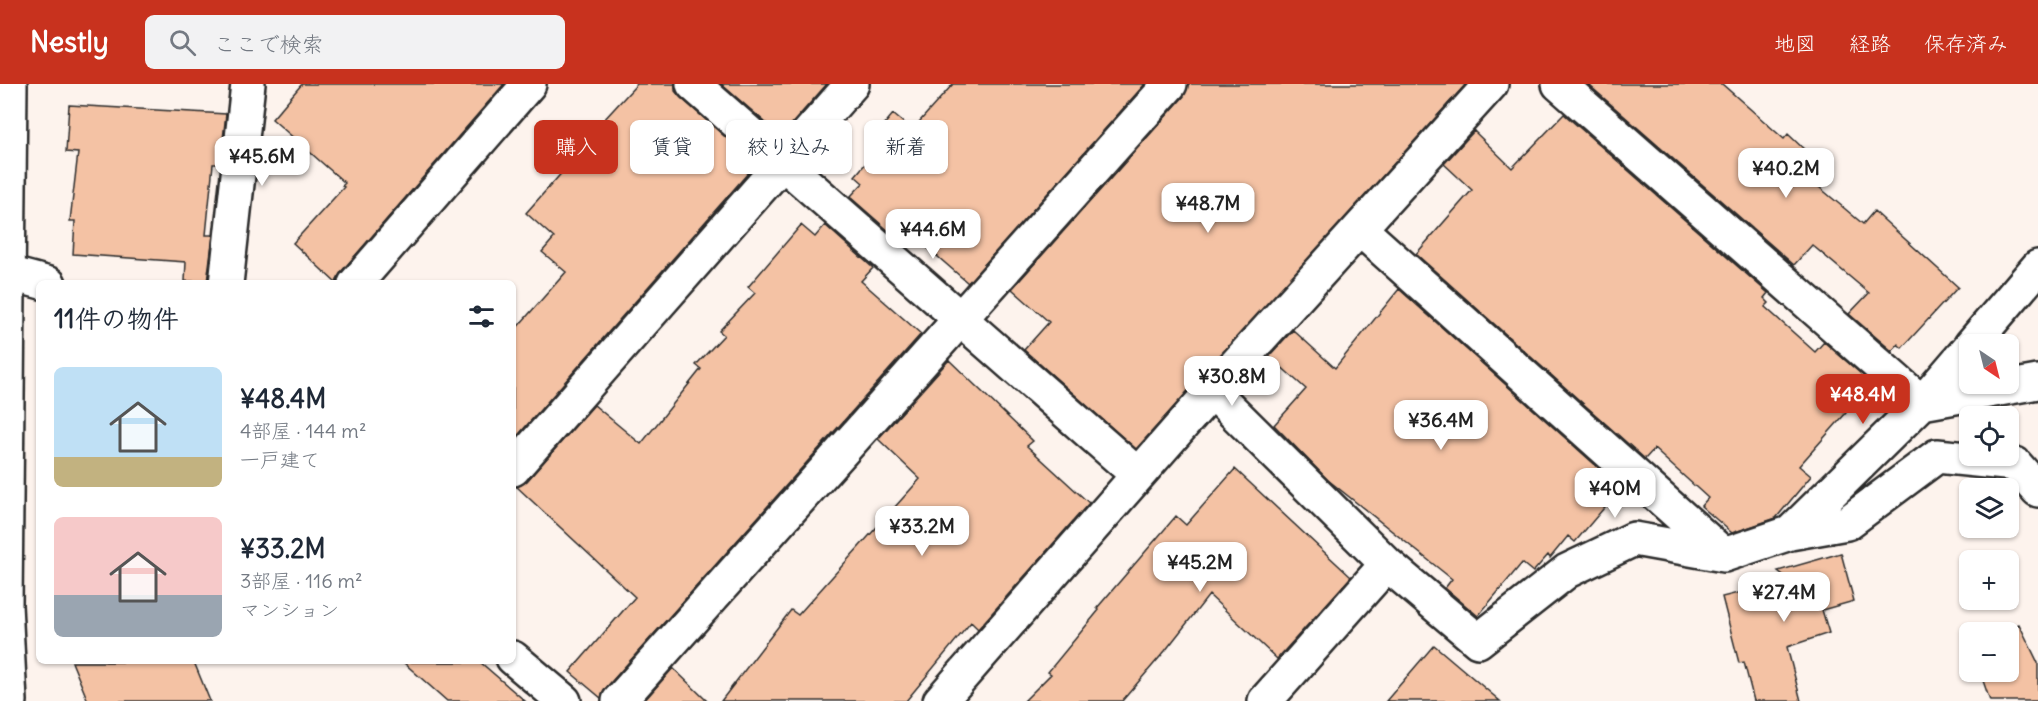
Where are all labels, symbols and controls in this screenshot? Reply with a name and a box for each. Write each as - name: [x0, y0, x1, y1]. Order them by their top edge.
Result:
- search box: [145, 15, 565, 69]
- text: Nestly: [30, 24, 109, 60]
- icon: search: [166, 26, 199, 59]
- text: ここで検索: [214, 30, 324, 58]
- text: 地図: [1774, 30, 1816, 57]
- text: 経路: [1849, 30, 1891, 57]
- text: 保存済み: [1924, 30, 2008, 57]
- chip: 購入: [534, 120, 618, 174]
- chip: 賃貸: [630, 120, 714, 174]
- chip: 絞り込み: [726, 120, 852, 174]
- chip: 新着: [864, 120, 948, 174]
- pin: ¥45.6M: [213, 136, 311, 187]
- text: ¥45.6M: [229, 143, 295, 168]
- pin: ¥40.2M: [1737, 148, 1835, 199]
- text: ¥40.2M: [1752, 155, 1820, 180]
- pin: ¥48.7M: [1159, 183, 1257, 234]
- text: ¥48.7M: [1176, 190, 1240, 215]
- pin: ¥44.6M: [884, 209, 982, 260]
- text: ¥44.6M: [900, 216, 966, 241]
- icon: filters: [465, 300, 498, 333]
- text: 11件の物件: [54, 302, 179, 335]
- north arrow: [1959, 334, 2019, 394]
- map controls: [1959, 334, 2019, 682]
- pin: ¥30.8M: [1183, 356, 1281, 407]
- text: ¥30.8M: [1198, 363, 1266, 388]
- pin: ¥48.4M: [1814, 374, 1912, 425]
- text: ¥48.4M: [1830, 381, 1896, 406]
- text: ¥48.4M: [240, 382, 326, 415]
- icon: home: [102, 391, 174, 463]
- pin: ¥36.4M: [1392, 400, 1490, 451]
- button: locate: [1959, 406, 2019, 466]
- text: ¥36.4M: [1408, 407, 1474, 432]
- text: 4部屋 · 144 m²: [240, 418, 366, 443]
- text: 一戸建て: [240, 447, 320, 472]
- pin: ¥40M: [1579, 468, 1651, 519]
- text: ¥40M: [1589, 475, 1641, 500]
- button: layers: [1959, 478, 2019, 538]
- pin: ¥33.2M: [873, 506, 971, 557]
- text: ¥33.2M: [889, 513, 955, 538]
- text: ¥33.2M: [240, 532, 326, 565]
- icon: home: [102, 541, 174, 613]
- pin: ¥45.2M: [1151, 542, 1249, 593]
- text: ¥45.2M: [1167, 549, 1233, 574]
- button: +: [1959, 550, 2019, 610]
- text: 3部屋 · 116 m²: [240, 568, 363, 593]
- pin: ¥27.4M: [1735, 572, 1833, 623]
- text: ¥27.4M: [1752, 579, 1816, 604]
- text: マンション: [240, 597, 339, 622]
- button: −: [1959, 622, 2019, 682]

